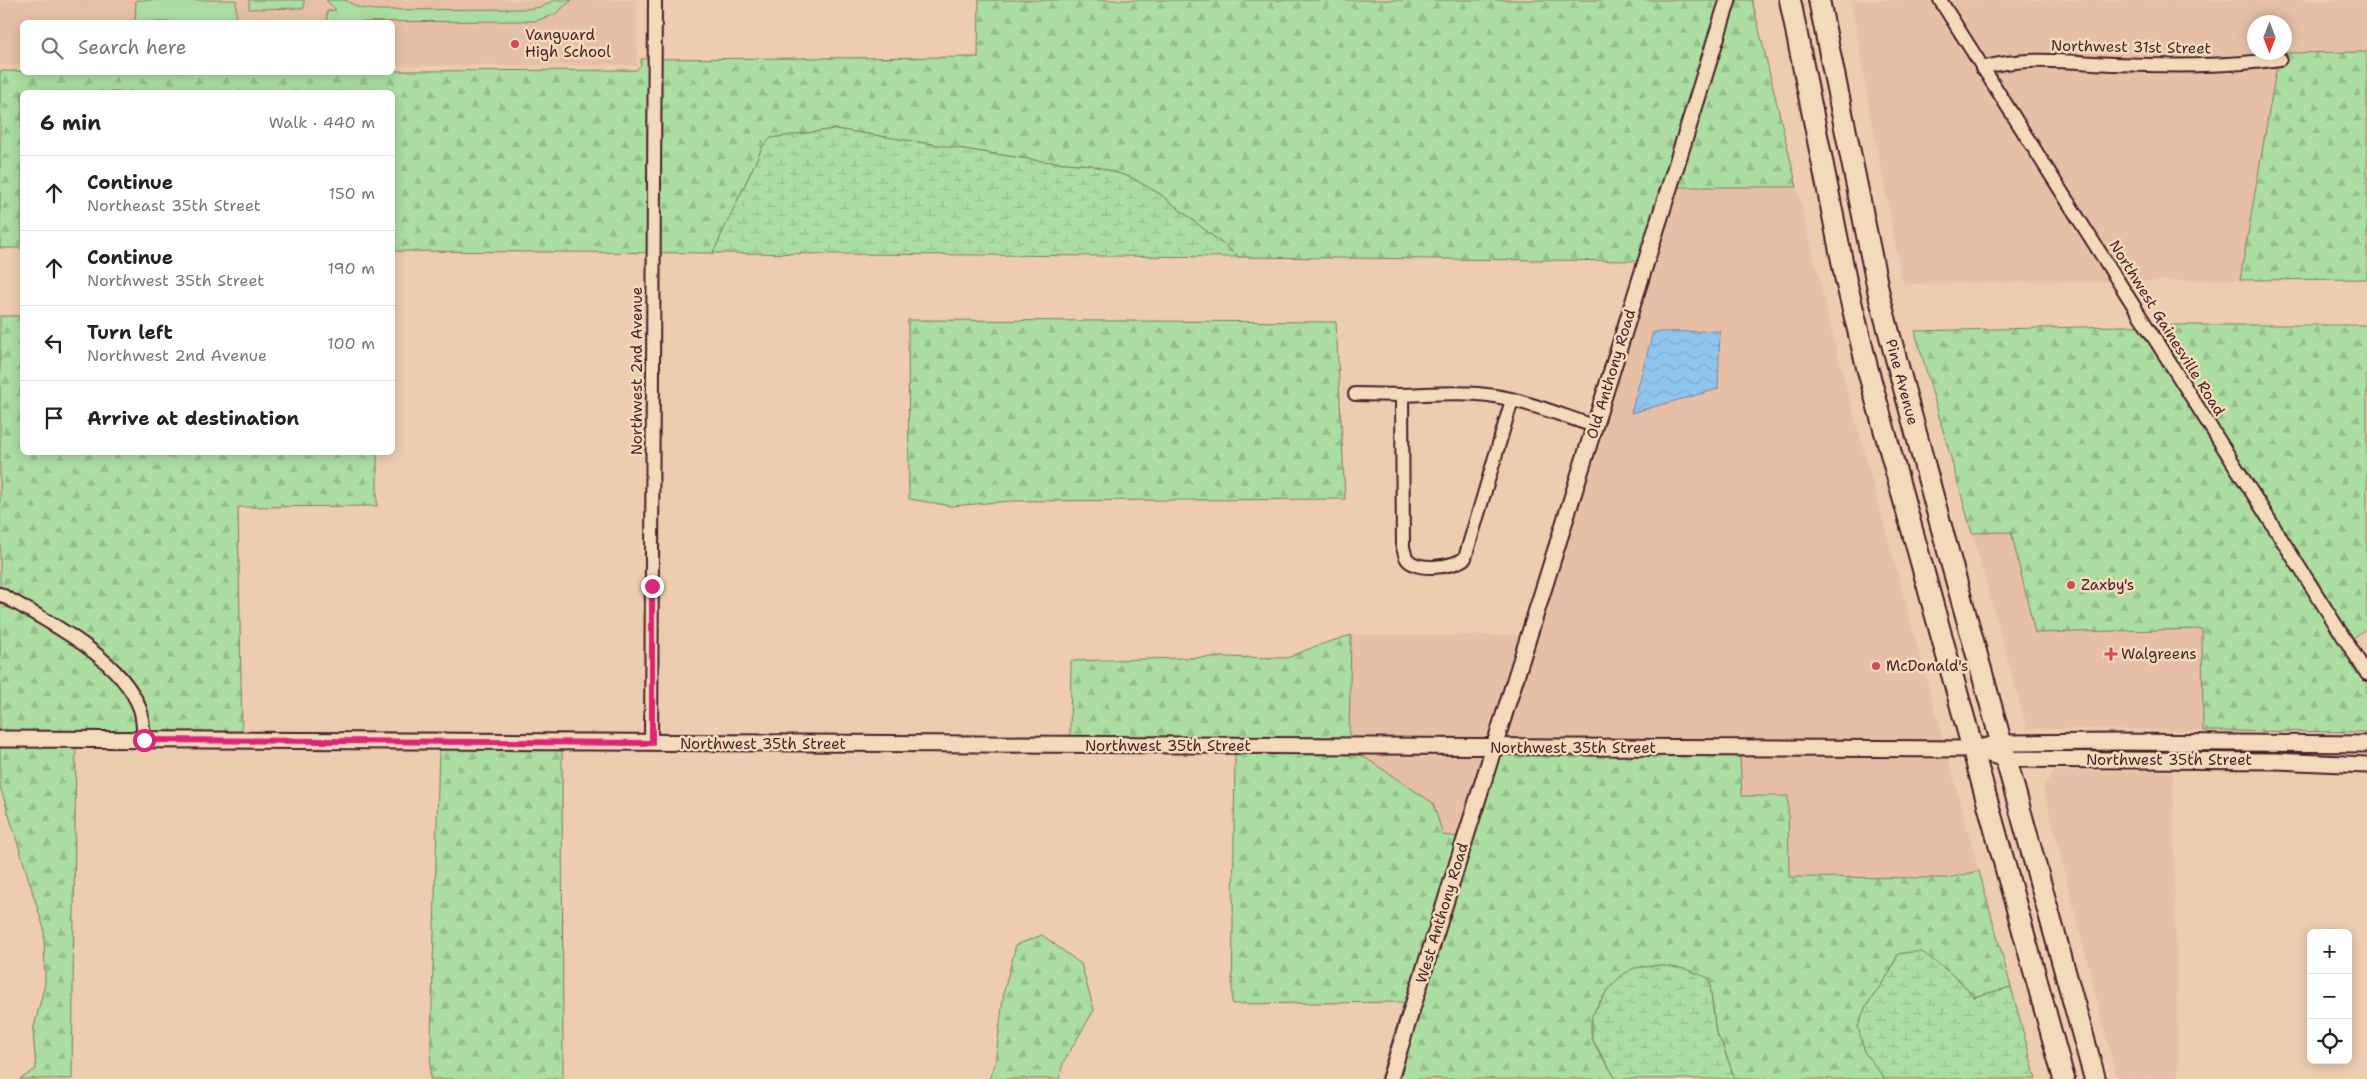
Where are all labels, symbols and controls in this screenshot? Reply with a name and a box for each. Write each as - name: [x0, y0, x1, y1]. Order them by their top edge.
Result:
- north arrow: [2247, 15, 2292, 60]
- search box: [20, 20, 395, 75]
- place label: Vanguard High School: [525, 25, 611, 62]
- icon: search: [38, 34, 66, 62]
- text: Search here: [78, 35, 187, 60]
- street label: Northwest 31st Street: [2051, 36, 2211, 58]
- marker: Vanguard High School: [509, 38, 521, 50]
- text: 6 min: [40, 109, 101, 137]
- text: Walk · 440 m: [269, 112, 375, 133]
- text: Continue: [87, 170, 173, 195]
- icon: ahead: [40, 179, 68, 207]
- text: 150 m: [328, 183, 375, 204]
- text: Northeast 35th Street: [87, 195, 261, 216]
- street label: Northwest Gainesville Road: [2105, 236, 2230, 420]
- text: Continue: [87, 245, 173, 270]
- icon: ahead: [40, 254, 68, 282]
- text: 190 m: [328, 258, 375, 279]
- text: Northwest 35th Street: [87, 270, 264, 291]
- street label: Northwest 2nd Avenue: [627, 287, 647, 455]
- street label: Old Anthony Road: [1582, 306, 1640, 441]
- text: Turn left: [87, 320, 173, 345]
- icon: left: [40, 329, 68, 357]
- text: 100 m: [327, 333, 375, 354]
- street label: Pine Avenue: [1881, 337, 1923, 427]
- text: Northwest 2nd Avenue: [87, 345, 267, 366]
- icon: arrive: [40, 404, 68, 432]
- text: Arrive at destination: [87, 406, 299, 431]
- route end: [641, 575, 664, 598]
- place label: Zaxby's: [2081, 575, 2134, 595]
- marker: Zaxby's: [2065, 579, 2077, 591]
- place label: Walgreens: [2121, 644, 2197, 664]
- marker: Walgreens: [2105, 648, 2117, 660]
- place label: McDonald's: [1886, 656, 1968, 676]
- marker: McDonald's: [1870, 660, 1882, 672]
- route start: [133, 729, 156, 752]
- street label: Northwest 35th Street: [680, 734, 846, 754]
- street label: Northwest 35th Street: [1085, 736, 1251, 756]
- street label: Northwest 35th Street: [1490, 738, 1656, 758]
- street label: Northwest 35th Street: [2086, 750, 2252, 770]
- street label: West Anthony Road: [1411, 840, 1473, 986]
- map controls: [2307, 929, 2352, 1064]
- button: +: [2307, 929, 2352, 974]
- button: −: [2307, 974, 2352, 1019]
- button: locate: [2307, 1019, 2352, 1064]

